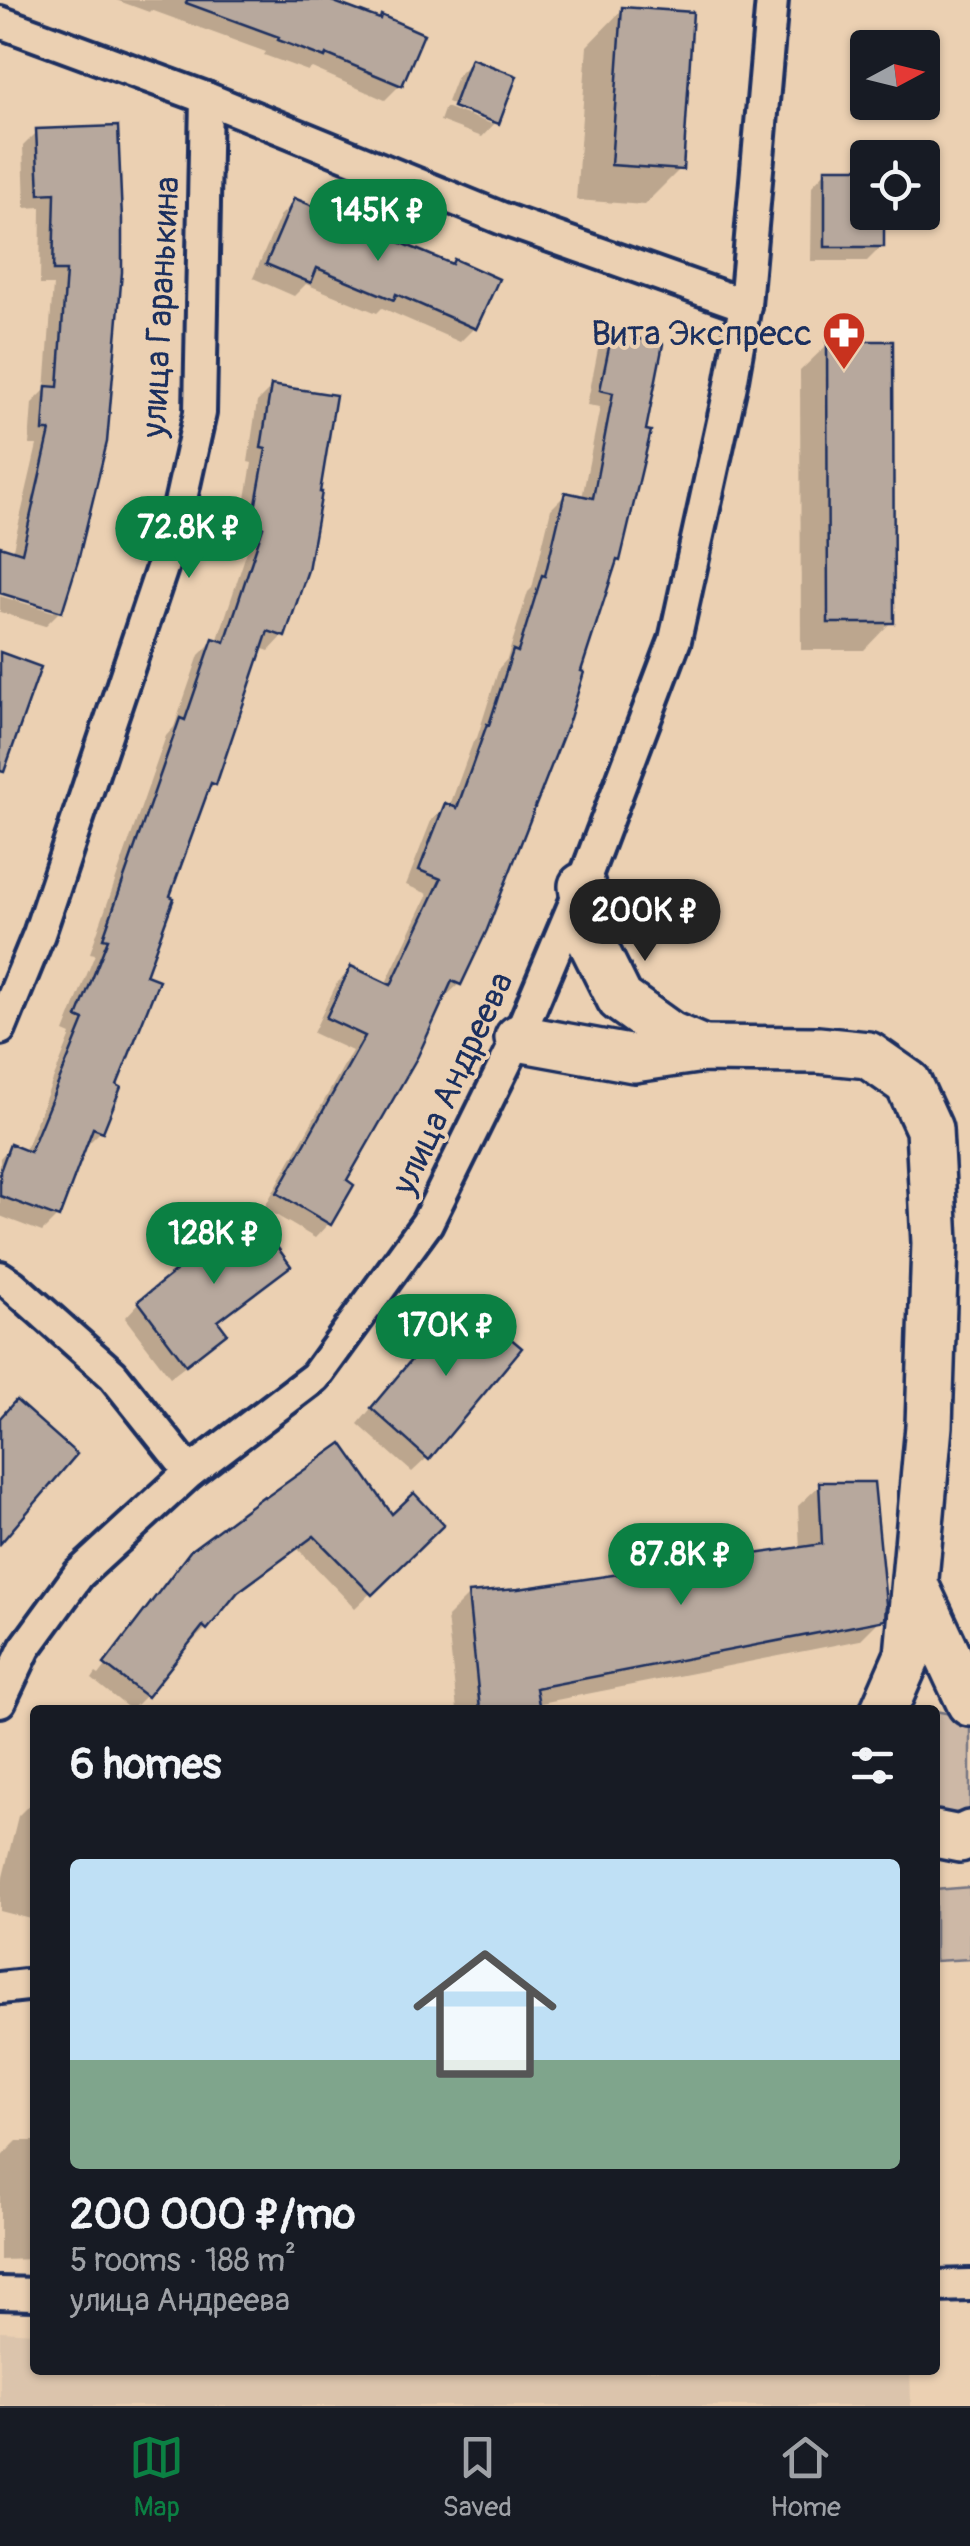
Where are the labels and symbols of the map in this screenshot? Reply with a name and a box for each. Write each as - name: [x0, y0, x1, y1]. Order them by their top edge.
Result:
- north arrow: [850, 30, 940, 120]
- street label: улица Гаранькина: [132, 175, 190, 440]
- pin: 145K ₽: [297, 179, 459, 264]
- pharmacy icon: Вита Экспресс: [821, 310, 867, 371]
- place label: Вита Экспресс: [591, 312, 812, 356]
- pin: 72.8K ₽: [97, 496, 281, 581]
- pin: 200K ₽: [564, 879, 726, 964]
- street label: улица Андреева: [382, 965, 524, 1203]
- pin: 128K ₽: [133, 1202, 295, 1287]
- pin: 170K ₽: [365, 1294, 527, 1379]
- pin: 87.8K ₽: [589, 1523, 773, 1608]

